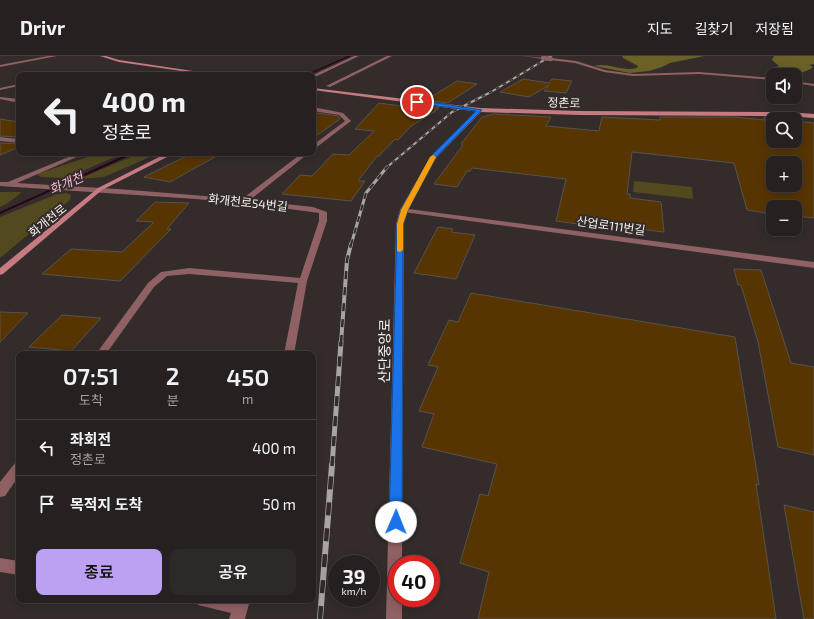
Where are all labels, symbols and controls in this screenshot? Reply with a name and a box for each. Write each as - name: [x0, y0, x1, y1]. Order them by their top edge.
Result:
- text: Drivr: [20, 16, 65, 39]
- text: 지도: [647, 20, 673, 37]
- text: 길찾기: [695, 20, 733, 37]
- text: 저장됨: [755, 20, 794, 37]
- map controls: [766, 68, 802, 236]
- button: sound: [766, 68, 802, 104]
- text: 400 m: [102, 84, 186, 118]
- pin: [400, 85, 434, 119]
- icon: left: [36, 88, 88, 140]
- icon: arrive: [406, 91, 428, 113]
- street label: 정촌로: [547, 94, 581, 110]
- button: search: [766, 112, 802, 148]
- text: 정촌로: [102, 121, 152, 143]
- button: +: [766, 156, 802, 192]
- water label: 화개천: [46, 168, 87, 198]
- street label: 화개천로54번길: [207, 191, 289, 213]
- button: −: [766, 200, 802, 236]
- street label: 화개천로: [25, 201, 69, 239]
- street label: 산업로111번길: [576, 213, 646, 237]
- street label: 산단중앙로: [375, 319, 393, 383]
- text: 07:51: [63, 361, 119, 390]
- text: 2: [166, 361, 180, 390]
- text: 450: [226, 362, 269, 391]
- text: m: [242, 391, 253, 407]
- text: 도착: [79, 392, 103, 408]
- text: 분: [167, 392, 179, 408]
- text: 좌회전: [70, 430, 111, 448]
- icon: left: [36, 437, 58, 459]
- text: 400 m: [252, 439, 296, 457]
- text: 정촌로: [70, 451, 106, 467]
- icon: arrive: [36, 493, 58, 515]
- text: 목적지 도착: [70, 495, 142, 513]
- text: 50 m: [262, 495, 296, 513]
- position arrow: [375, 501, 417, 543]
- button: 종료: [36, 549, 162, 595]
- button: 공유: [170, 549, 296, 595]
- speed limit sign: 40: [388, 555, 440, 607]
- text: 39: [342, 564, 366, 588]
- text: km/h: [342, 585, 366, 597]

